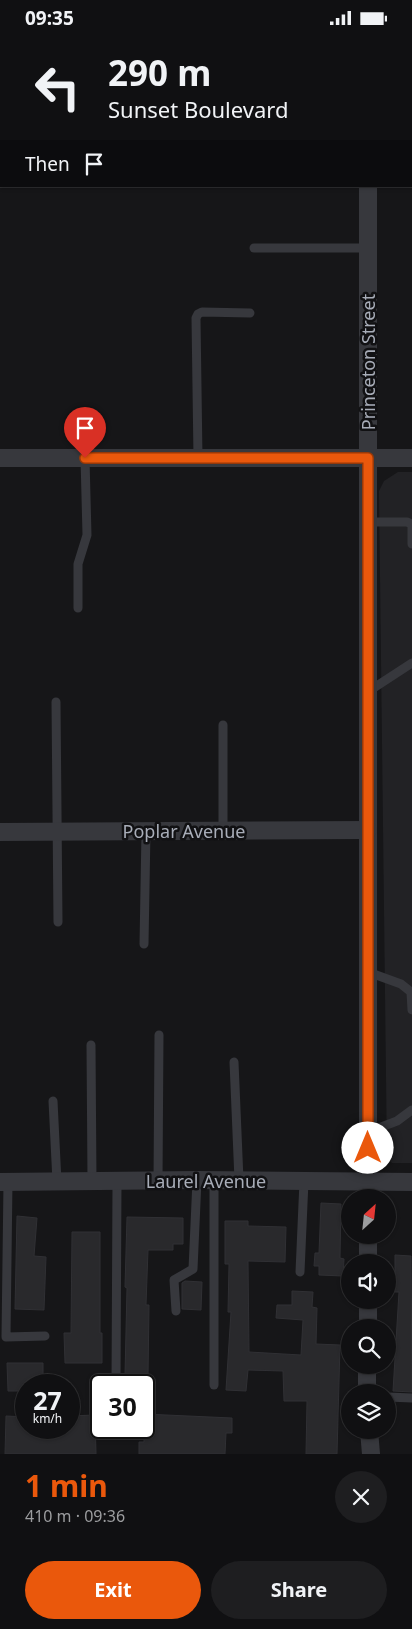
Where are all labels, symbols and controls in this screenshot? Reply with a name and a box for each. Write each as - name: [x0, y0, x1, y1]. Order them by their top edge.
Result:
- text: 09:35: [25, 5, 74, 31]
- text: 290 m: [108, 49, 211, 96]
- icon: left: [25, 55, 90, 120]
- text: Sunset Boulevard: [108, 94, 288, 124]
- icon: arrive: [80, 150, 108, 178]
- text: Then: [25, 151, 70, 177]
- street label: Princeton Street: [356, 293, 380, 430]
- pin: [64, 407, 106, 458]
- icon: arrive: [71, 414, 99, 442]
- street label: Poplar Avenue: [123, 819, 245, 843]
- position arrow: [341, 1121, 393, 1173]
- street label: Laurel Avenue: [146, 1169, 266, 1193]
- north arrow: [341, 1189, 396, 1244]
- map controls: [341, 1189, 396, 1439]
- button: sound: [341, 1254, 396, 1309]
- button: search: [341, 1319, 396, 1374]
- speed limit sign: 30: [90, 1374, 155, 1439]
- text: 27: [33, 1383, 62, 1417]
- button: layers: [341, 1384, 396, 1439]
- text: km/h: [33, 1410, 62, 1427]
- text: 1 min: [25, 1465, 108, 1506]
- button: close: [335, 1471, 387, 1523]
- text: 410 m · 09:36: [25, 1505, 125, 1527]
- button: Exit: [25, 1561, 201, 1619]
- button: Share: [211, 1561, 387, 1619]

